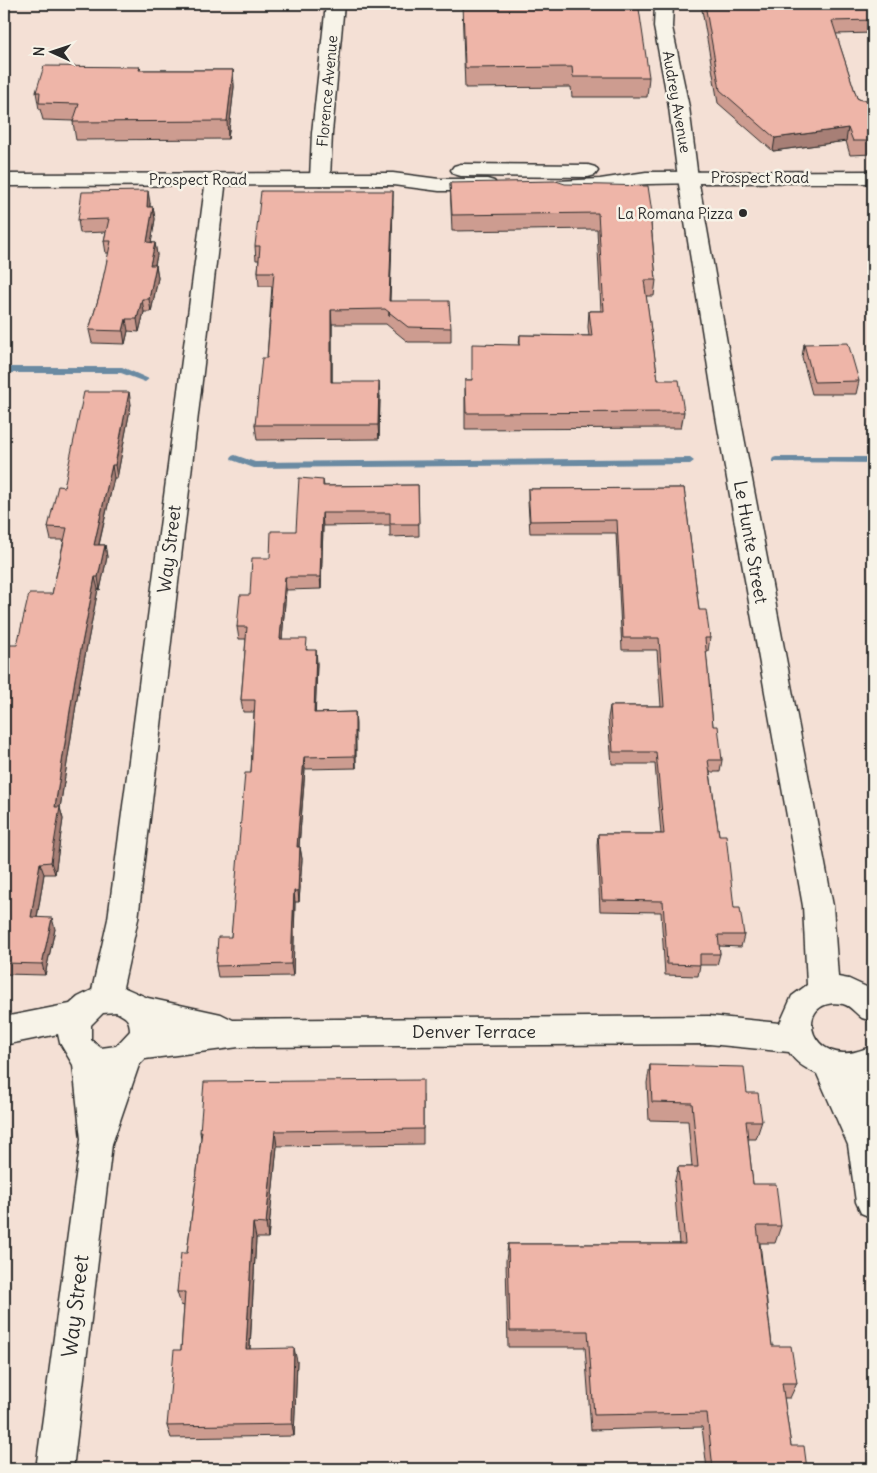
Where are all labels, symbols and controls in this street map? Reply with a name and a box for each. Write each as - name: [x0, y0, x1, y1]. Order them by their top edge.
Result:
- north arrow: [28, 28, 78, 78]
- street label: Florence Avenue: [313, 34, 341, 148]
- text: N: [30, 46, 48, 57]
- street label: Audrey Avenue: [659, 49, 695, 155]
- street label: Prospect Road: [711, 168, 809, 187]
- street label: Prospect Road: [149, 170, 247, 189]
- place label: La Romana Pizza: [617, 204, 733, 223]
- marker: La Romana Pizza: [737, 207, 749, 219]
- street label: Le Hunte Street: [729, 479, 773, 605]
- street label: Way Street: [152, 504, 186, 594]
- street label: Denver Terrace: [412, 1020, 536, 1043]
- street label: Way Street: [55, 1253, 95, 1359]

